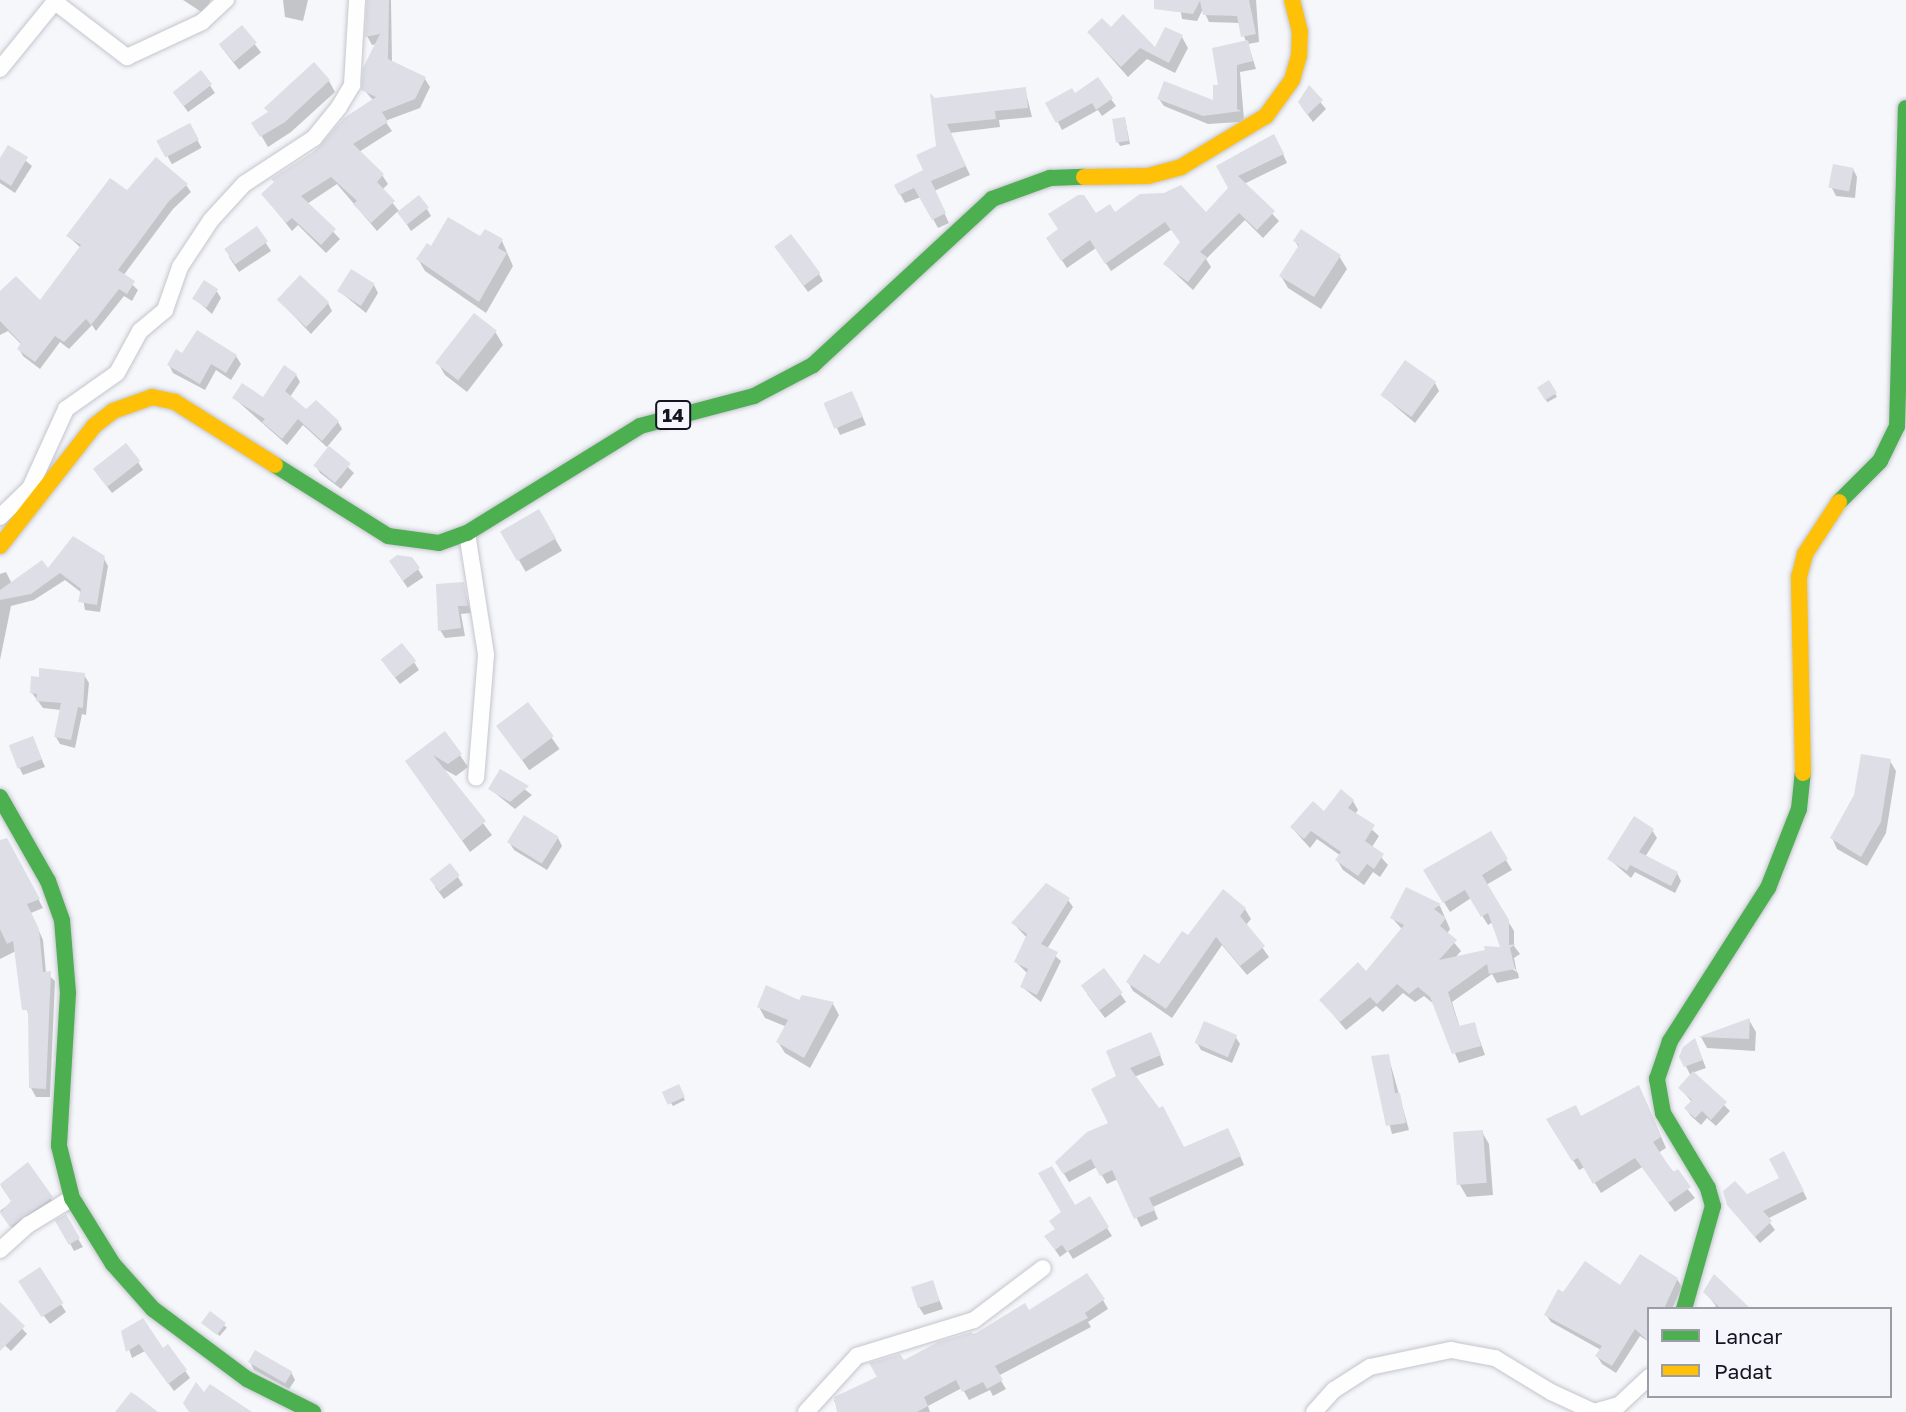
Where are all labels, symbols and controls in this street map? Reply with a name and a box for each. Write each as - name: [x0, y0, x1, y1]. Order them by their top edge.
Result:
- road number: 14: [654, 400, 692, 430]
- legend: [1647, 1307, 1892, 1398]
- text: Lancar: [1714, 1323, 1782, 1349]
- text: Padat: [1714, 1358, 1772, 1384]

